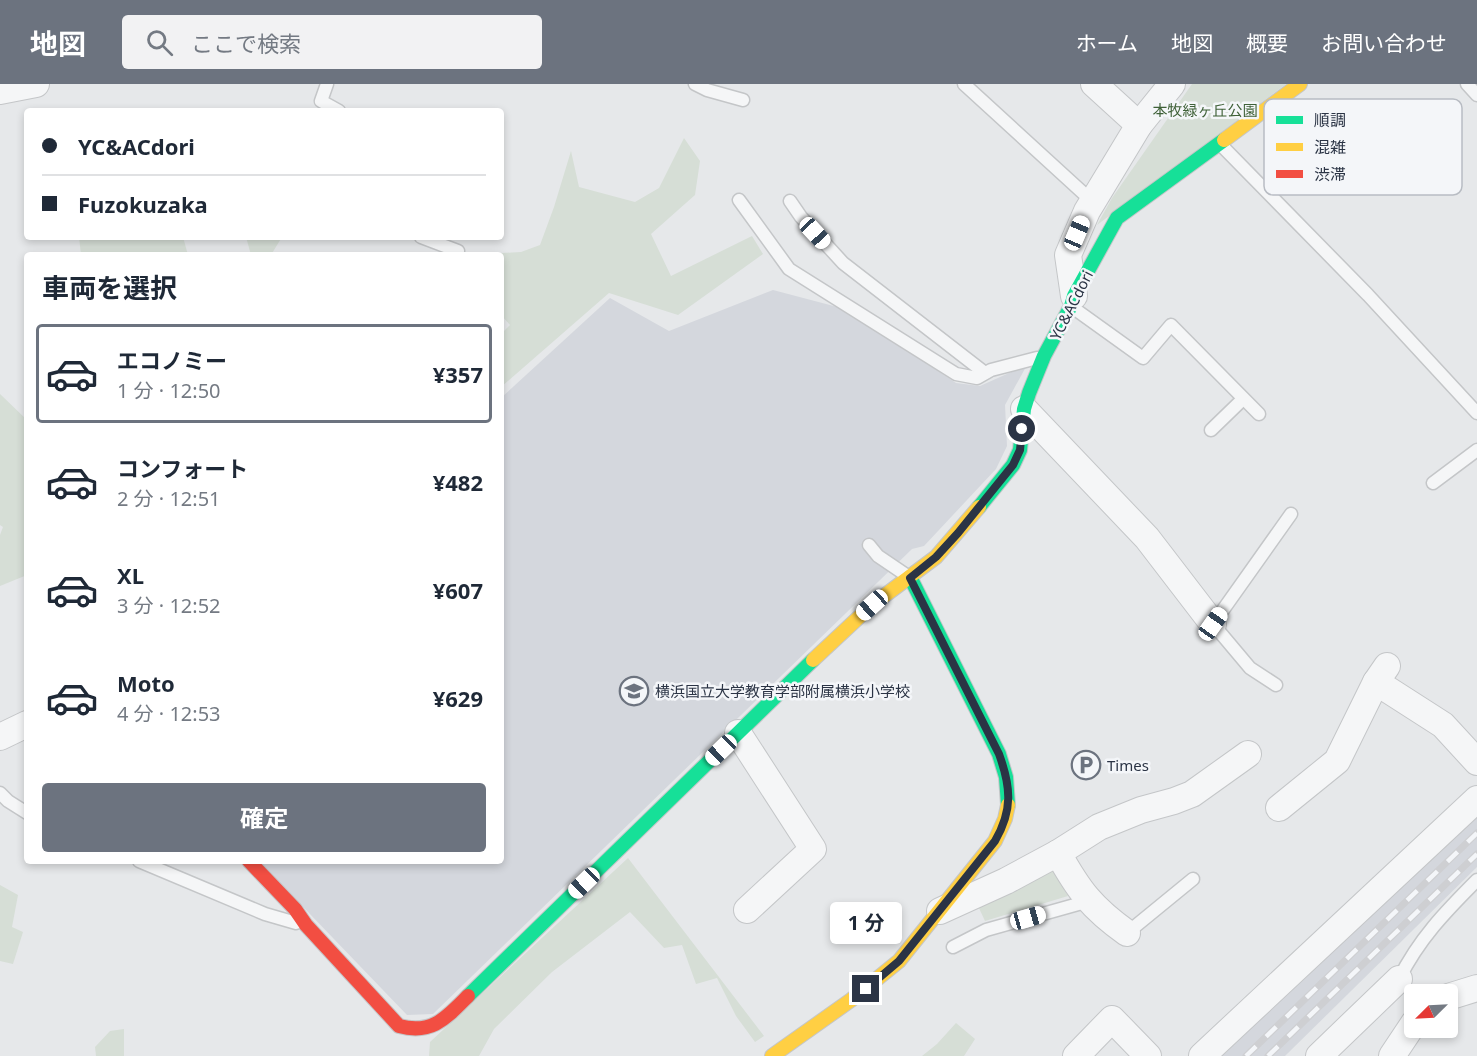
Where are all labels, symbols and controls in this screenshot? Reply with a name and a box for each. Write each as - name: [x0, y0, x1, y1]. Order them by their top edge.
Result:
- search box: [122, 15, 542, 69]
- text: 地図: [30, 24, 86, 62]
- icon: search: [143, 26, 176, 59]
- text: ここで検索: [191, 28, 301, 58]
- text: ホーム: [1076, 29, 1138, 57]
- text: 地図: [1171, 29, 1213, 57]
- text: 概要: [1246, 29, 1288, 57]
- text: お問い合わせ: [1321, 29, 1447, 57]
- legend: [1264, 99, 1462, 195]
- park label: 本牧緑ヶ丘公園: [1152, 100, 1258, 120]
- text: 順調: [1314, 109, 1346, 131]
- text: YC&ACdori: [78, 131, 195, 161]
- text: 混雑: [1314, 136, 1346, 158]
- text: 渋滞: [1314, 163, 1346, 185]
- text: Fuzokuzaka: [78, 189, 208, 219]
- car: [1062, 213, 1092, 253]
- car: [796, 214, 834, 252]
- street label: YC&ACdori: [1045, 267, 1097, 343]
- text: 車両を選択: [42, 269, 177, 306]
- text: エコノミー: [117, 345, 227, 375]
- icon: car: [45, 347, 99, 401]
- text: ¥357: [433, 359, 483, 389]
- text: 1 分 · 12:50: [117, 377, 221, 404]
- route start: [1008, 415, 1035, 442]
- text: コンフォート: [117, 453, 248, 483]
- icon: car: [45, 455, 99, 509]
- text: ¥482: [433, 467, 483, 497]
- text: 2 分 · 12:51: [117, 485, 221, 512]
- text: XL: [117, 560, 144, 590]
- icon: car: [45, 563, 99, 617]
- text: ¥607: [433, 575, 483, 605]
- car: [853, 586, 891, 624]
- text: 3 分 · 12:52: [117, 592, 221, 619]
- car: [1195, 604, 1231, 644]
- text: Moto: [117, 668, 175, 698]
- icon: car: [45, 671, 99, 725]
- school or university icon: 横浜国立大学教育学部附属横浜小学校: [618, 675, 650, 707]
- place label: 横浜国立大学教育学部附属横浜小学校: [655, 681, 910, 701]
- text: ¥629: [433, 683, 483, 713]
- text: 4 分 · 12:53: [117, 700, 221, 727]
- car: [702, 731, 740, 769]
- parking icon: Times: [1070, 749, 1102, 781]
- place label: Times: [1107, 755, 1149, 775]
- button: 確定: [42, 783, 486, 852]
- car: [565, 864, 603, 902]
- callout: 1 分: [830, 902, 902, 944]
- car: [1008, 904, 1048, 932]
- text: 1 分: [848, 909, 884, 936]
- route end: [852, 975, 879, 1002]
- north arrow: [1404, 984, 1458, 1038]
- map controls: [1404, 984, 1458, 1038]

